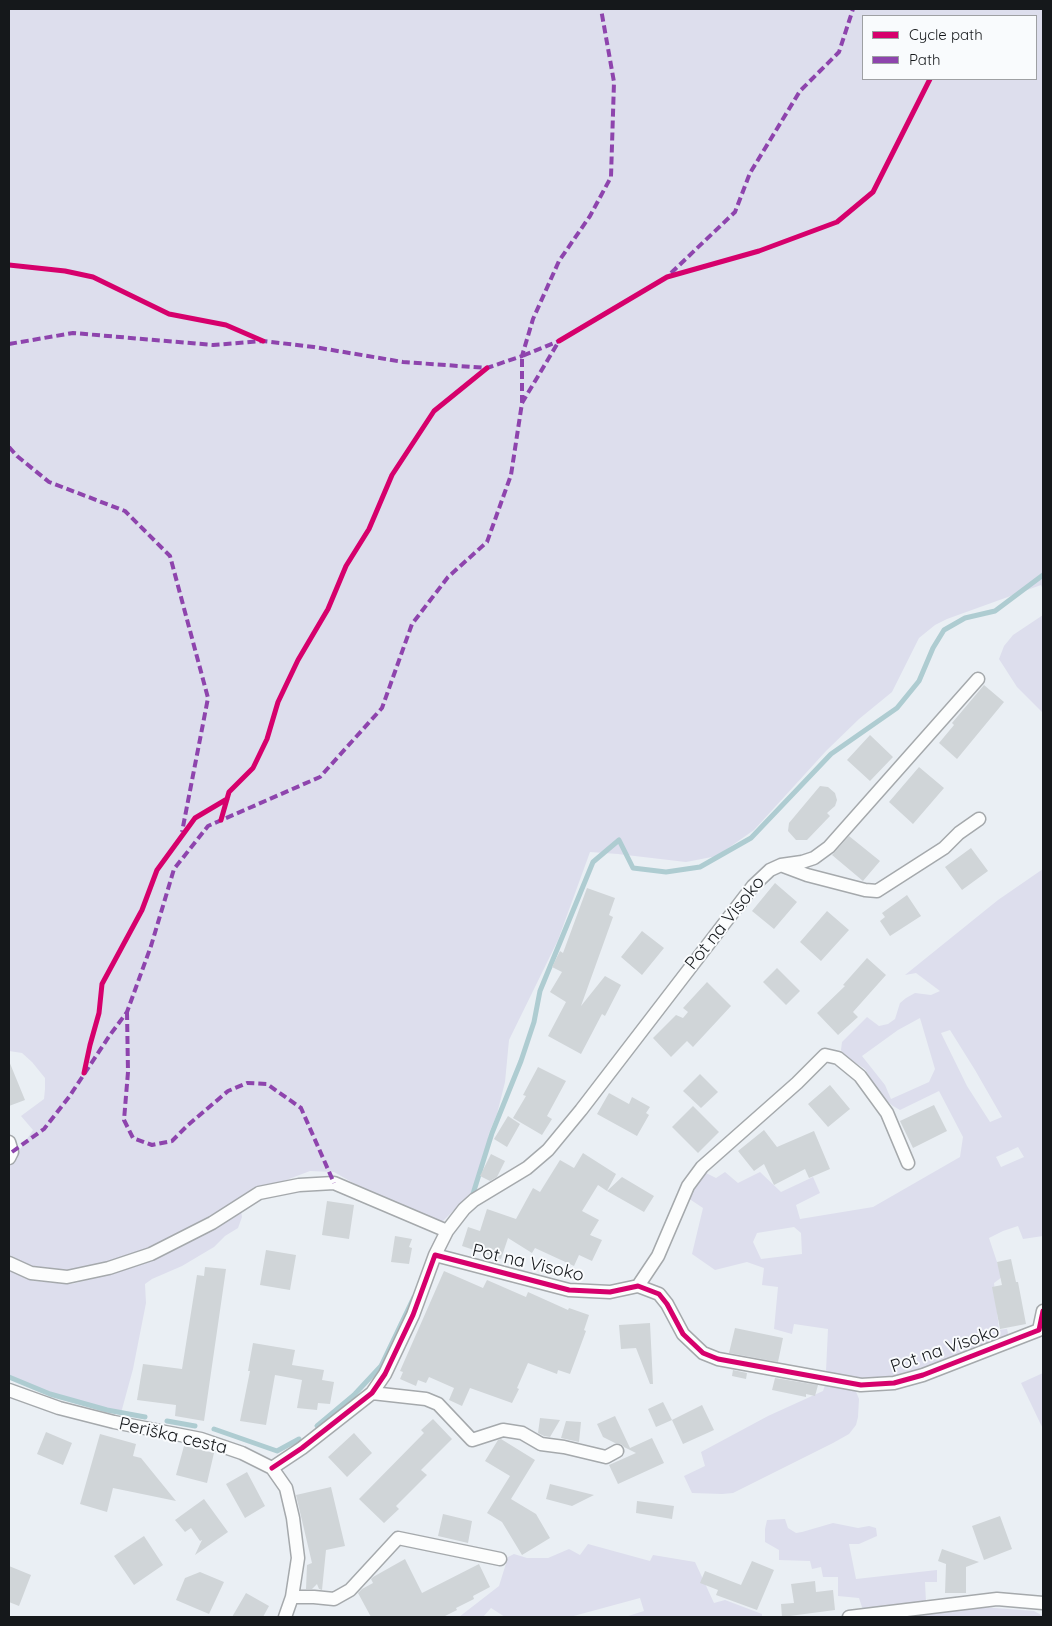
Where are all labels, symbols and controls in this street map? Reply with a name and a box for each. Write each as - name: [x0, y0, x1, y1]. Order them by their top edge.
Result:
- legend: [862, 15, 1037, 80]
- text: Cycle path: [909, 25, 983, 44]
- text: Path: [909, 50, 941, 69]
- street label: Pot na Visoko: [681, 872, 769, 974]
- street label: Pot na Visoko: [470, 1240, 586, 1286]
- street label: Pot na Visoko: [888, 1320, 1002, 1378]
- street label: Periška cesta: [117, 1413, 229, 1459]

